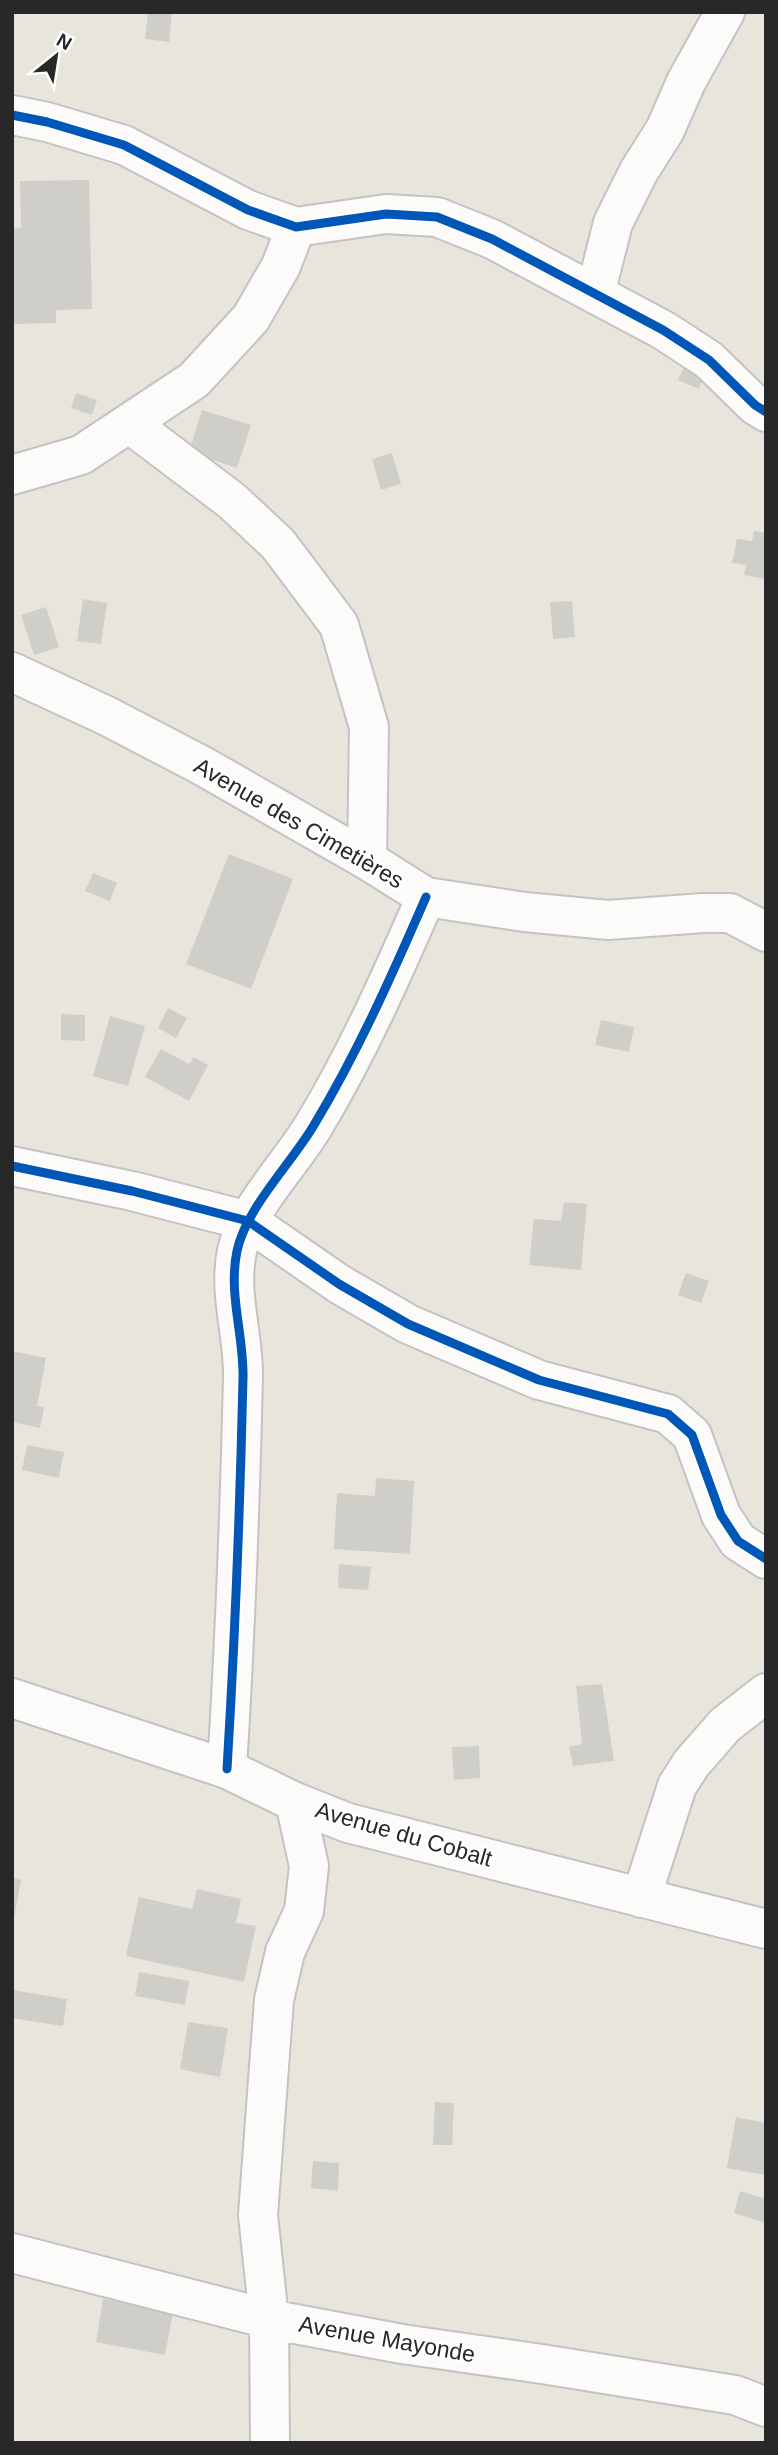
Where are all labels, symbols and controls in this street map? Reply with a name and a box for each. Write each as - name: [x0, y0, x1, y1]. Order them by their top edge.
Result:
- north arrow: [21, 21, 91, 91]
- text: N: [53, 29, 75, 54]
- street label: Avenue des Cimetières: [190, 752, 408, 894]
- street label: Avenue du Cobalt: [313, 1796, 496, 1872]
- street label: Avenue Mayonde: [297, 2311, 477, 2367]

